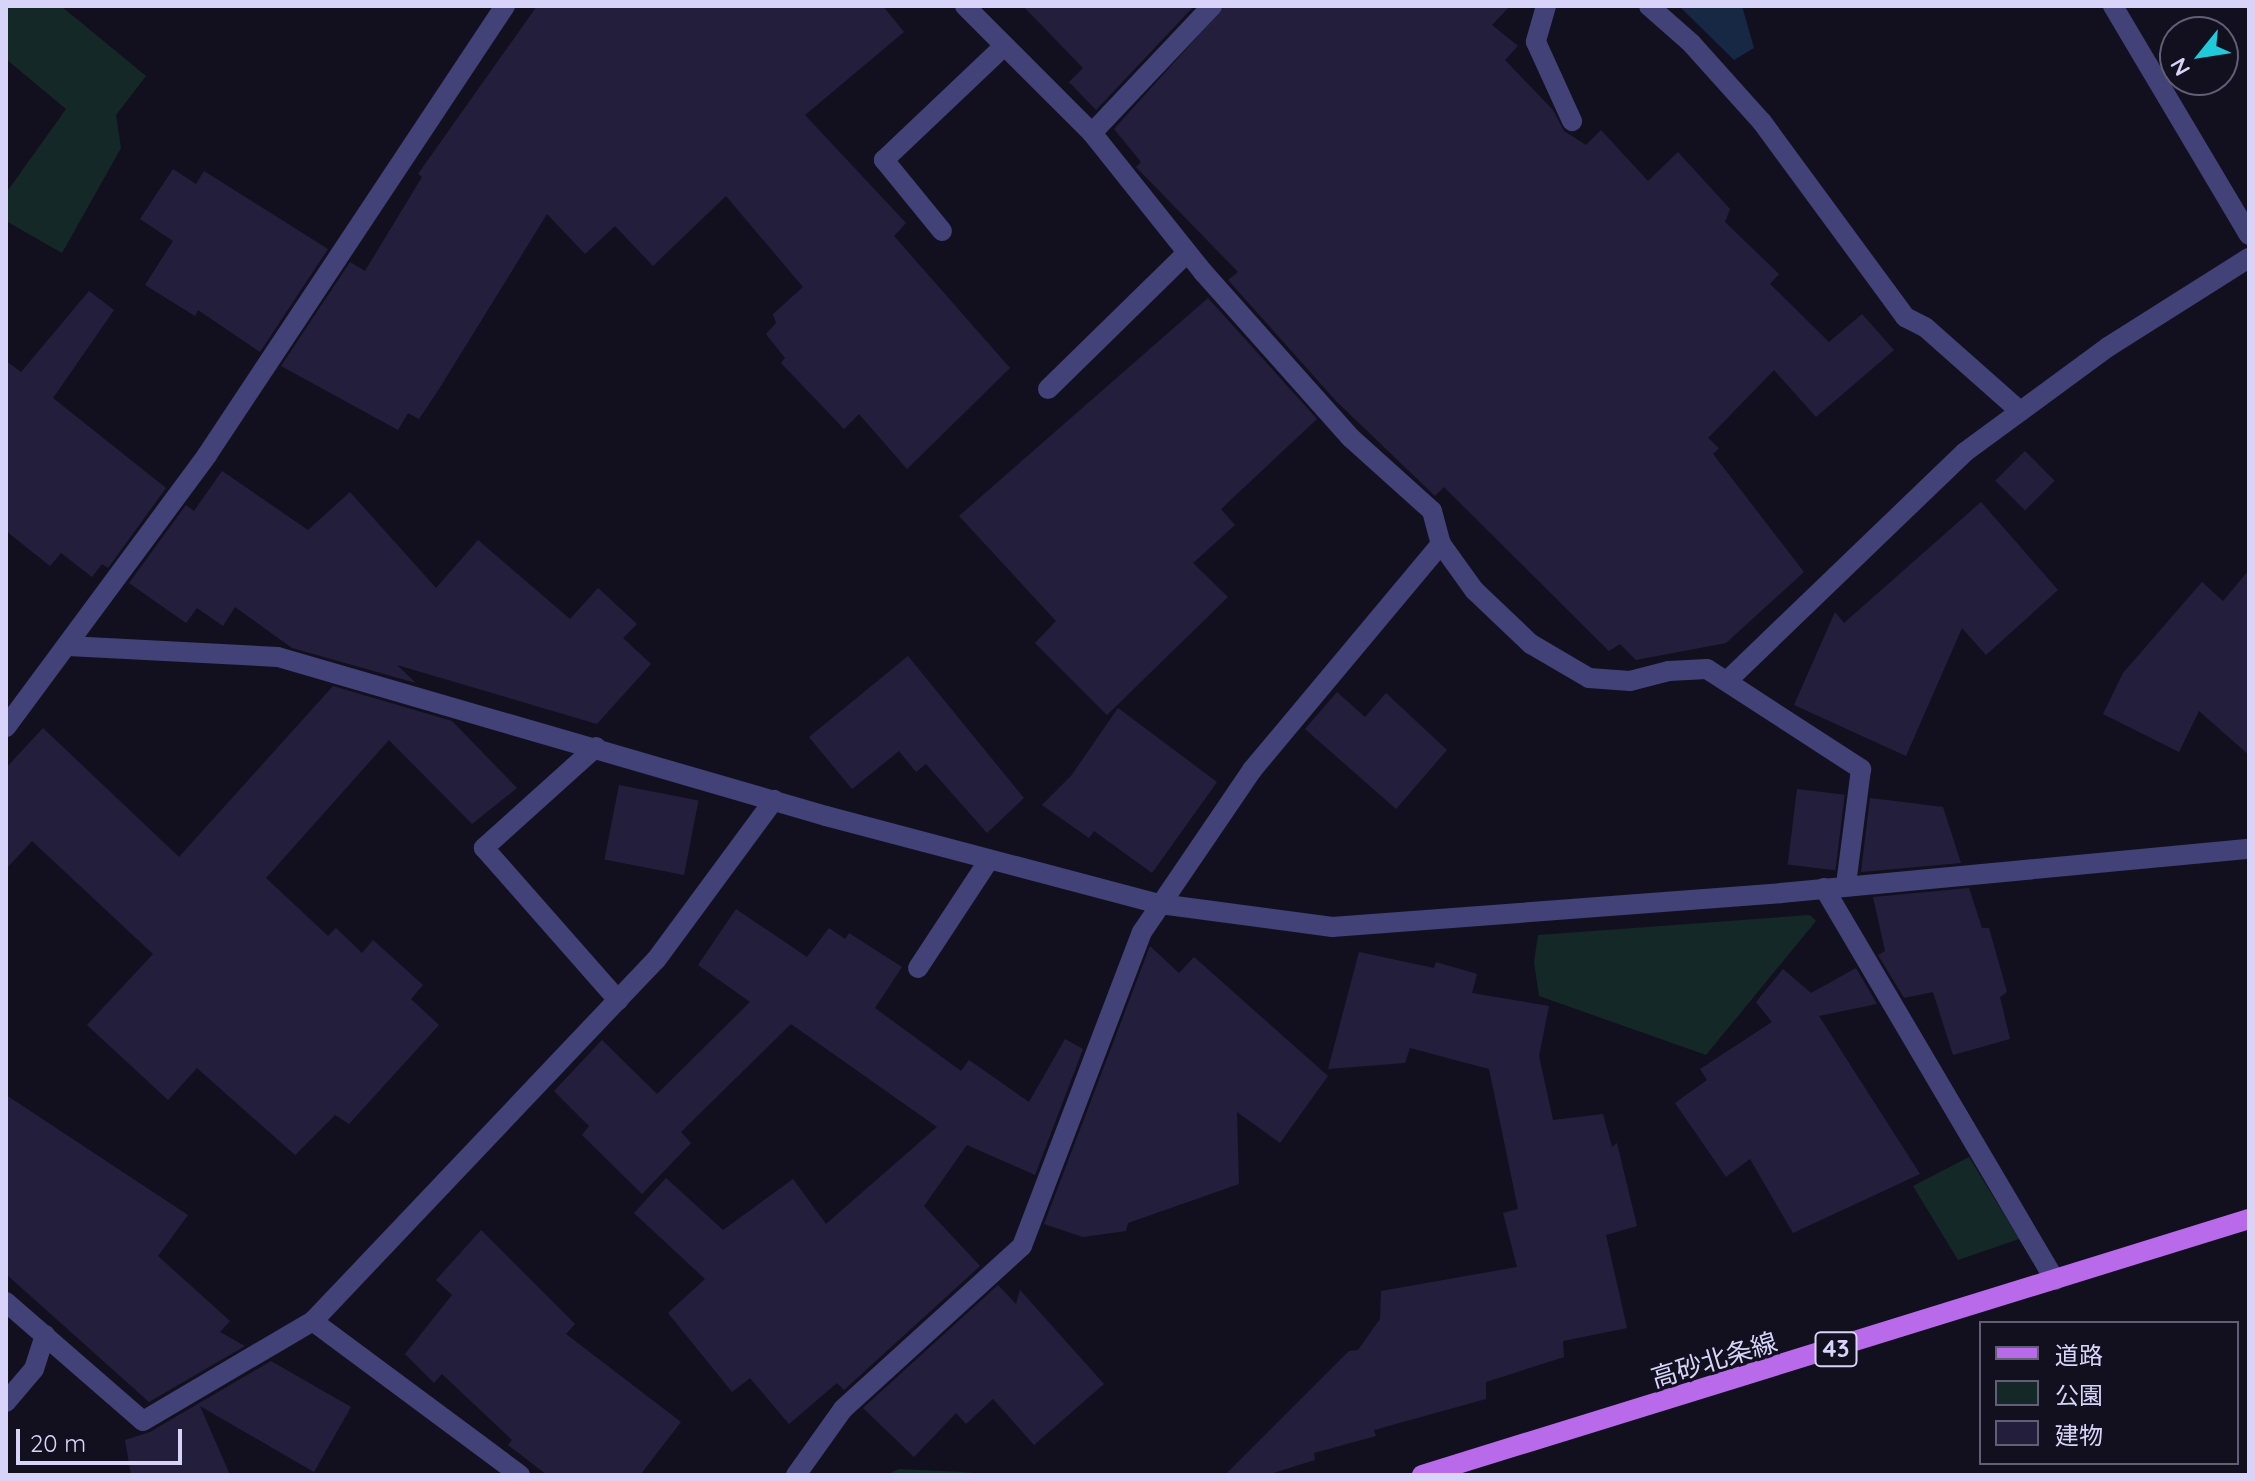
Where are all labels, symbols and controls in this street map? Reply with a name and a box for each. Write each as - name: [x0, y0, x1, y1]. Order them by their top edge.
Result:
- north arrow: [2159, 16, 2239, 96]
- text: N: [2164, 53, 2196, 81]
- legend: [1979, 1321, 2239, 1465]
- street label: 高砂北条線: [1647, 1326, 1781, 1394]
- road number: 43: [1814, 1329, 1858, 1369]
- text: 道路: [2055, 1340, 2103, 1370]
- text: 公園: [2055, 1380, 2103, 1410]
- scale bar: [20, 1413, 186, 1463]
- text: 建物: [2055, 1420, 2103, 1450]
- text: 20 m: [30, 1428, 86, 1458]

